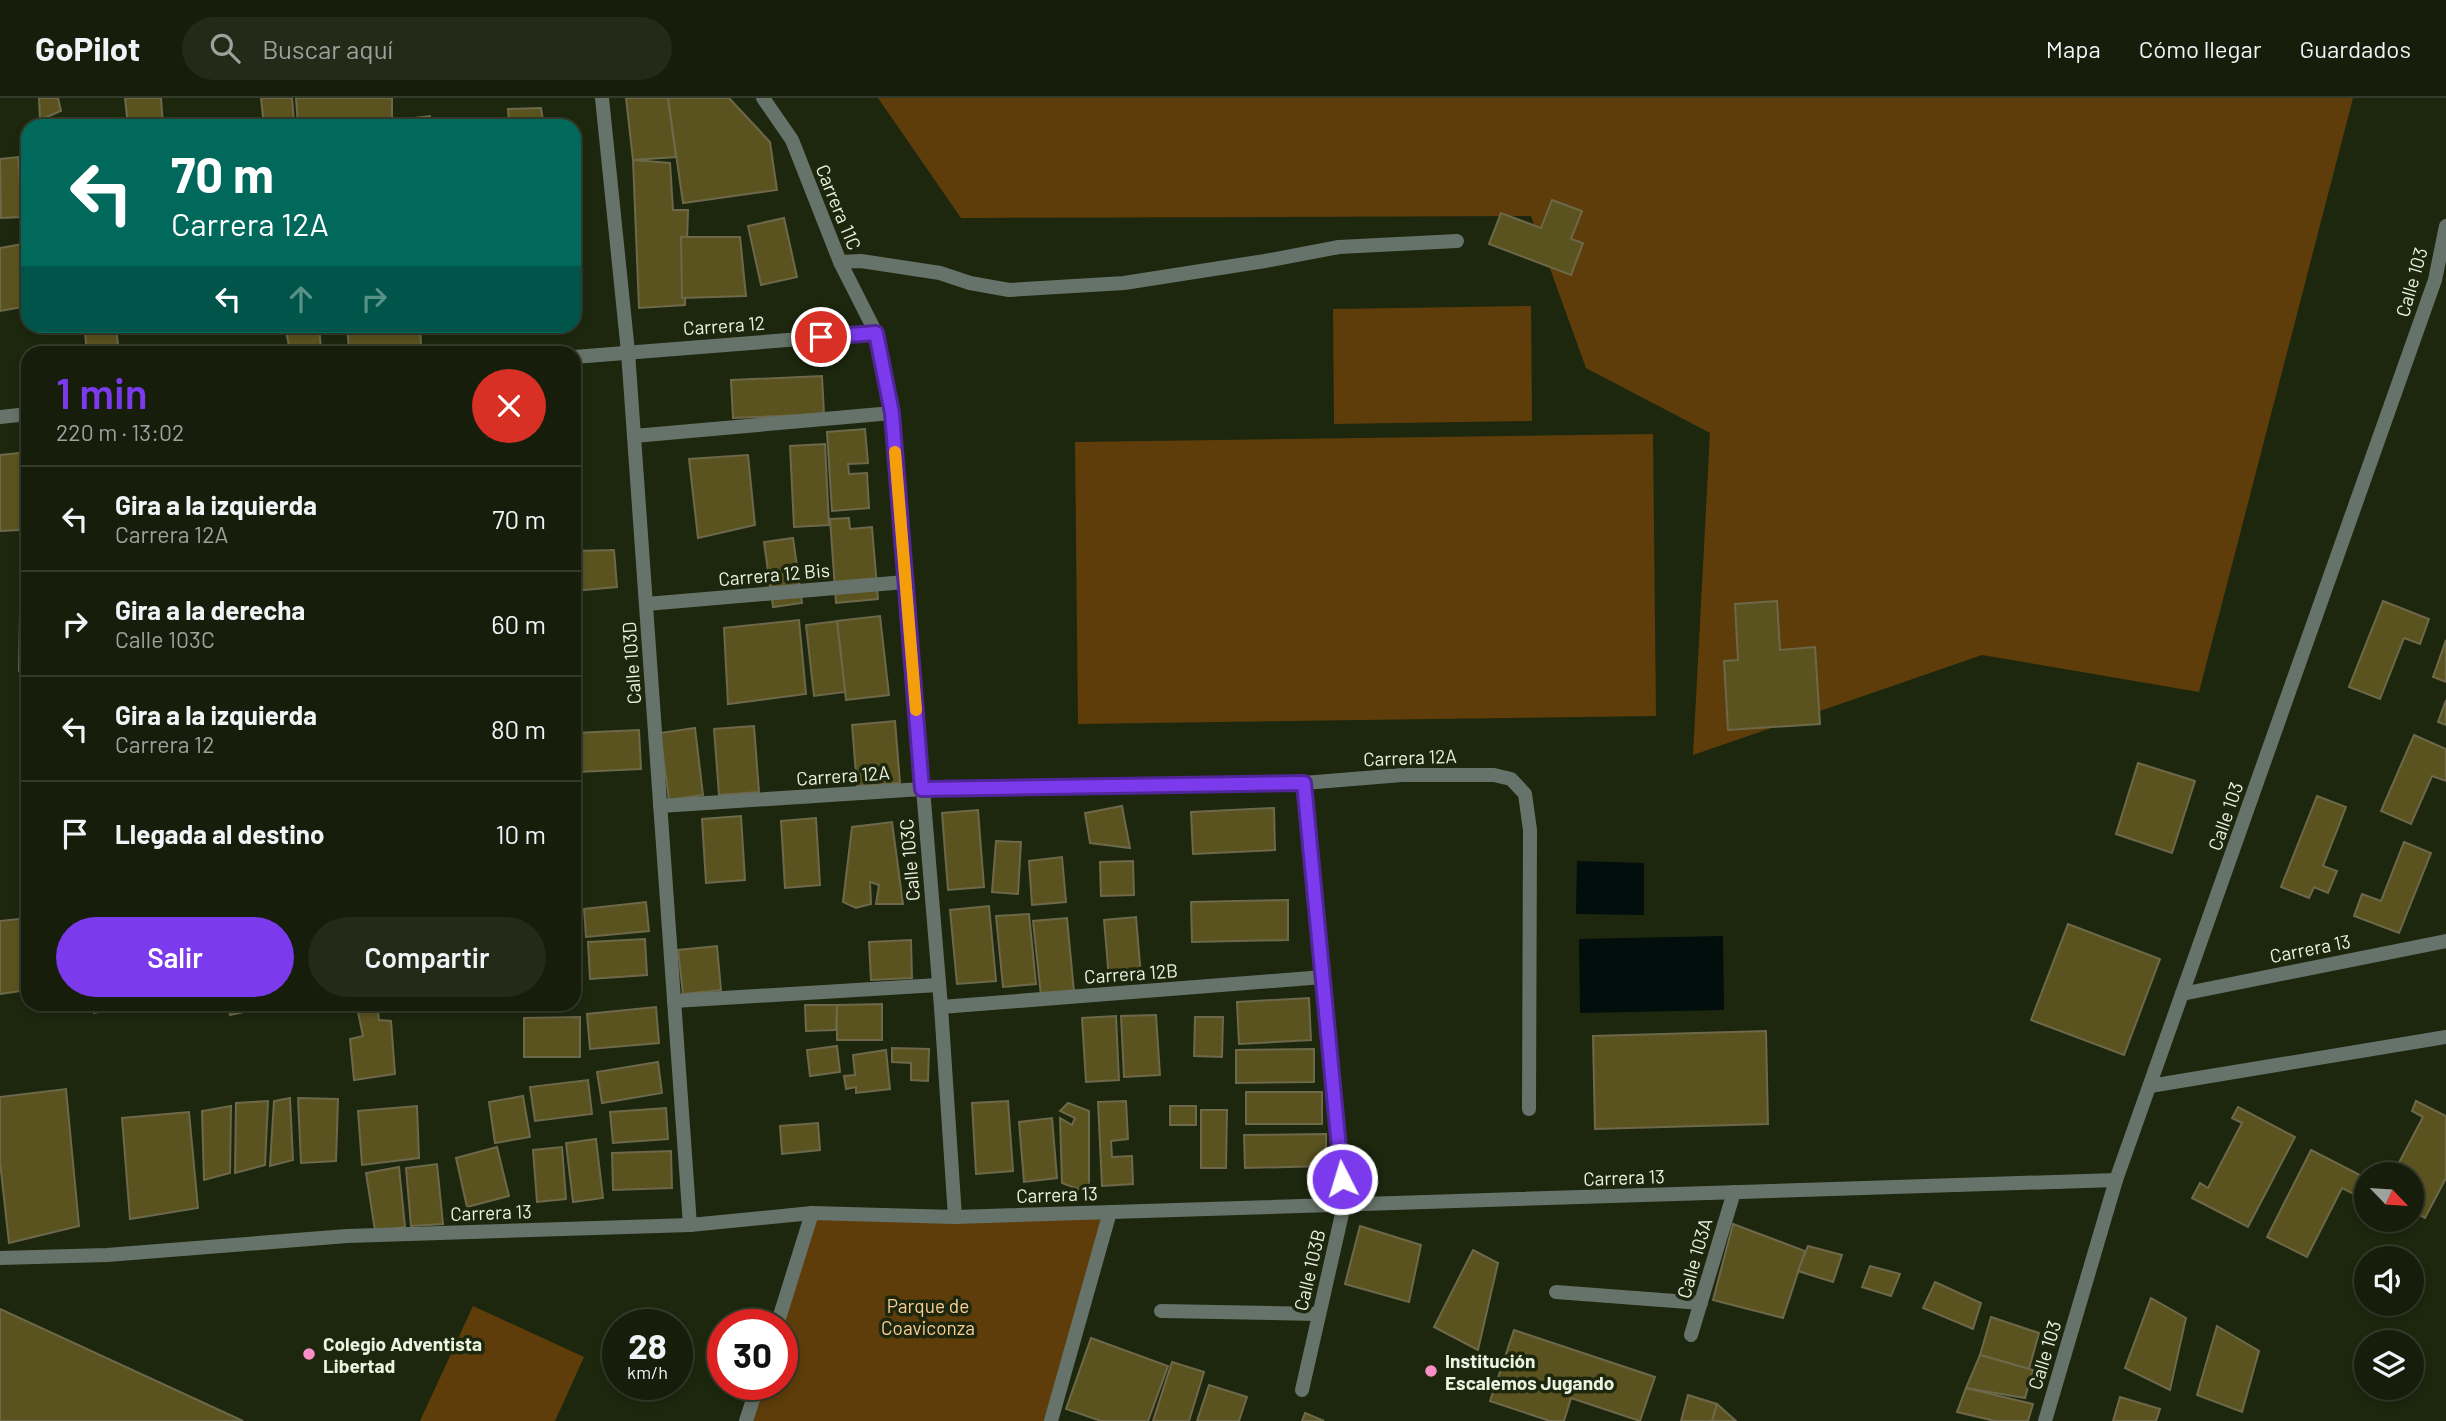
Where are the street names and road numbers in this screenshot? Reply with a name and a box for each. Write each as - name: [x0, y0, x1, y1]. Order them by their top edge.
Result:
- street label: Carrera 11C: [811, 161, 867, 253]
- street label: Calle 103: [2390, 245, 2432, 319]
- street label: Carrera 12: [682, 311, 766, 339]
- street label: Carrera 12 Bis: [717, 558, 831, 590]
- street label: Calle 103D: [617, 621, 645, 705]
- street label: Carrera 12A: [1363, 744, 1457, 770]
- street label: Carrera 12A: [795, 760, 891, 790]
- street label: Calle 103: [2203, 779, 2247, 853]
- street label: Calle 103C: [894, 818, 924, 902]
- street label: Carrera 13: [2268, 929, 2352, 967]
- street label: Carrera 12B: [1083, 958, 1179, 988]
- street label: Carrera 13: [1583, 1164, 1665, 1190]
- street label: Carrera 13: [1016, 1181, 1098, 1207]
- street label: Carrera 13: [450, 1199, 532, 1225]
- street label: Calle 103A: [1672, 1215, 1716, 1301]
- street label: Calle 103B: [1288, 1227, 1330, 1313]
- street label: Calle 103: [2023, 1318, 2065, 1392]

